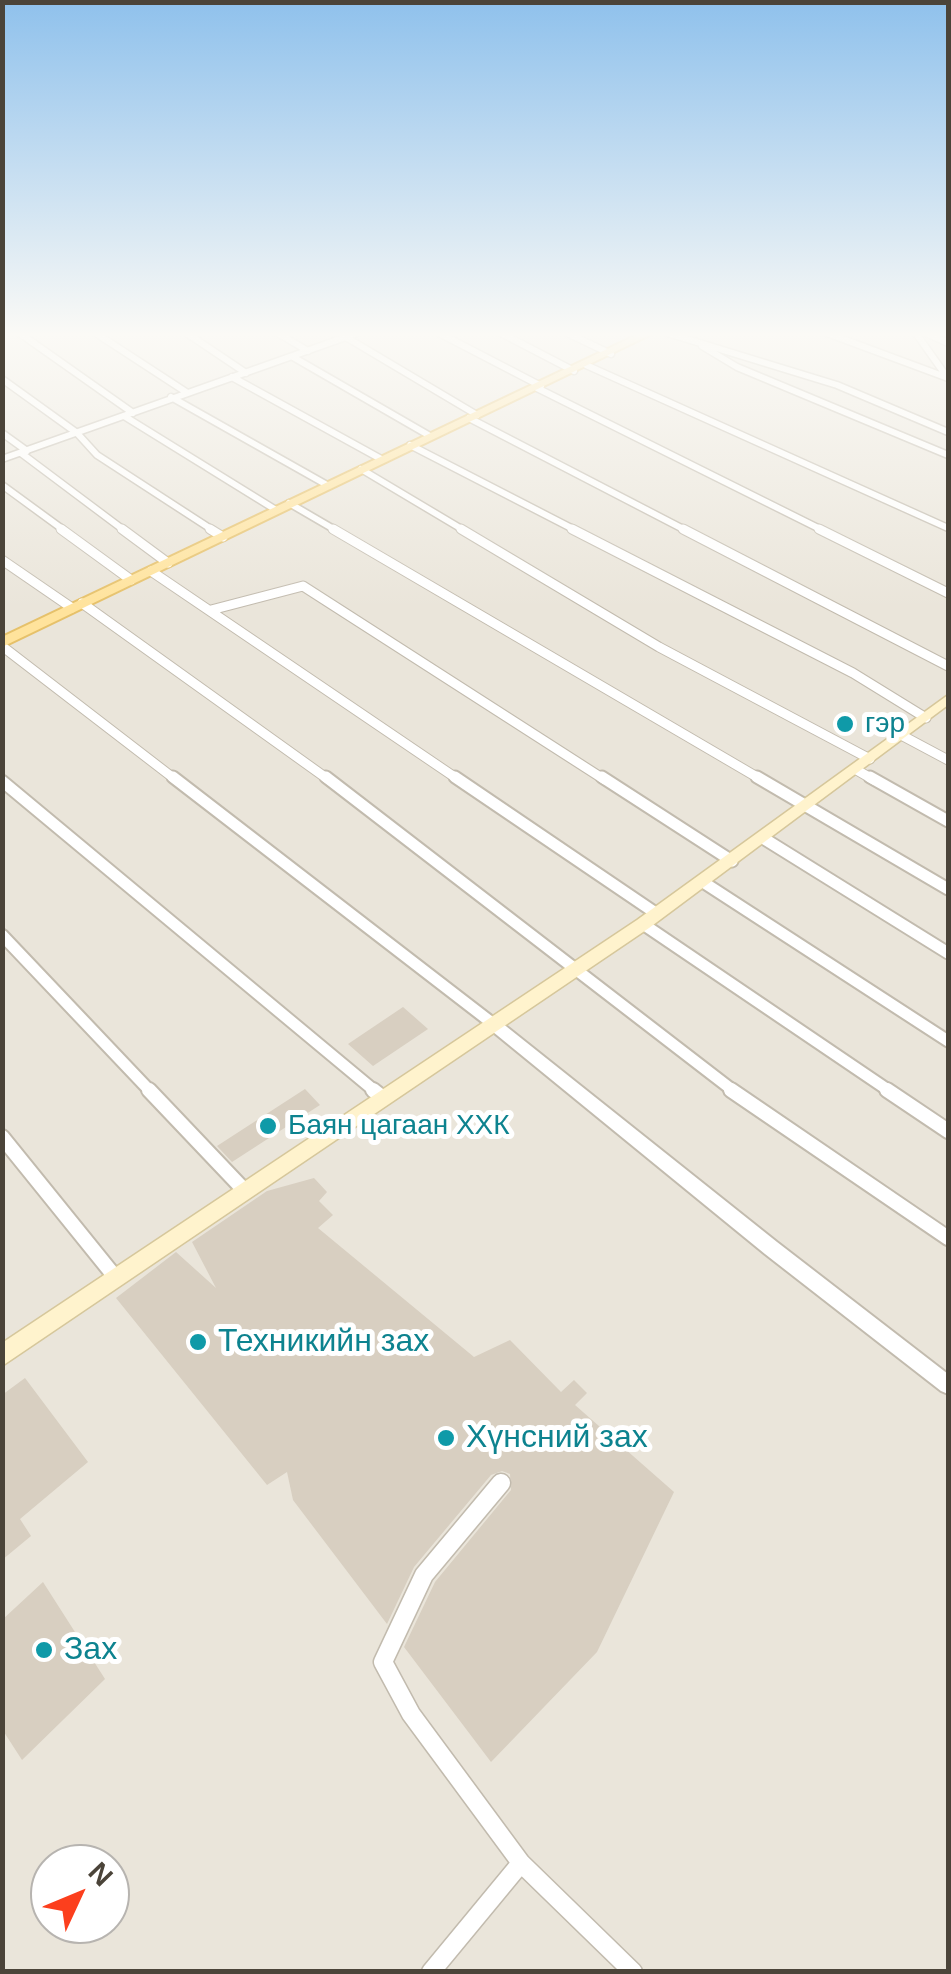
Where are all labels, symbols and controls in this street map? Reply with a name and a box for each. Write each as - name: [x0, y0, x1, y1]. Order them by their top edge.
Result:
- place label: гэр: [865, 707, 905, 741]
- marker: гэр: [834, 713, 856, 735]
- place label: Баян цагаан ХХК: [288, 1109, 510, 1143]
- marker: Баян цагаан ХХК: [257, 1115, 279, 1137]
- place label: Техникийн зах: [218, 1323, 429, 1361]
- marker: Техникийн зах: [187, 1331, 209, 1353]
- place label: Хүнсний зах: [466, 1419, 648, 1457]
- marker: Хүнсний зах: [435, 1427, 457, 1449]
- place label: Зах: [64, 1631, 117, 1669]
- marker: Зах: [33, 1639, 55, 1661]
- north arrow: [30, 1844, 130, 1944]
- text: N: [82, 1856, 119, 1892]

